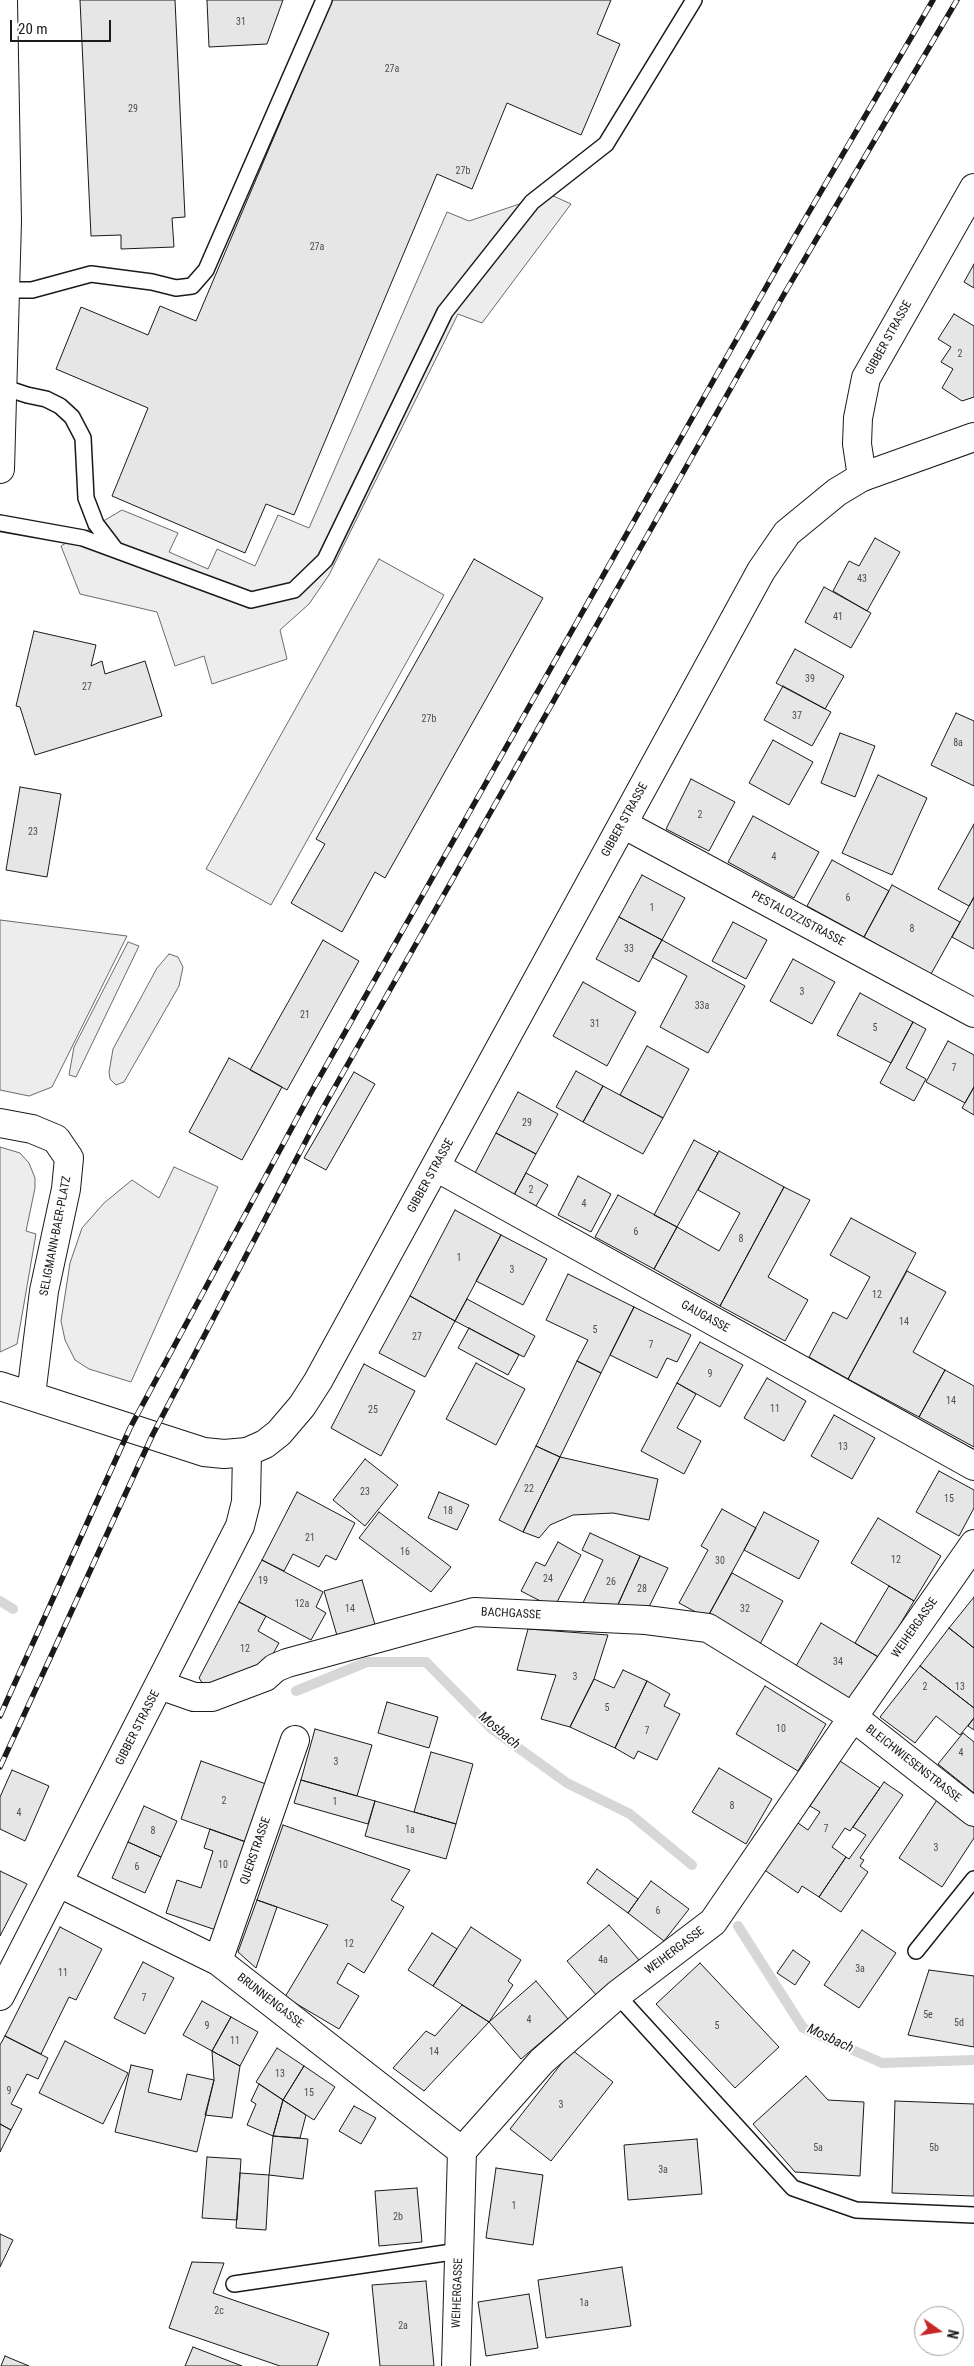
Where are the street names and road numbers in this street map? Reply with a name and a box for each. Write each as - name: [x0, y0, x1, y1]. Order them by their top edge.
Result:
- street label: GIBBER STRASSE: [863, 298, 915, 378]
- street label: GIBBER STRASSE: [599, 780, 651, 860]
- street label: PESTALOZZISTRASSE: [749, 888, 847, 950]
- street label: GIBBER STRASSE: [405, 1136, 457, 1216]
- street label: SELIGMANN-BAER-PLATZ: [37, 1175, 75, 1297]
- street label: GAUGASSE: [678, 1298, 732, 1336]
- street label: WEIHERGASSE: [889, 1595, 941, 1661]
- street label: BACHGASSE: [481, 1605, 541, 1623]
- street label: GIBBER STRASSE: [113, 1688, 163, 1768]
- street label: BLEICHWIESENSTRASSE: [862, 1722, 964, 1806]
- street label: QUERSTRASSE: [238, 1815, 274, 1887]
- street label: WEIHERGASSE: [643, 1924, 707, 1978]
- street label: BRUNNENGASSE: [234, 1971, 306, 2031]
- street label: WEIHERGASSE: [450, 2258, 466, 2328]

